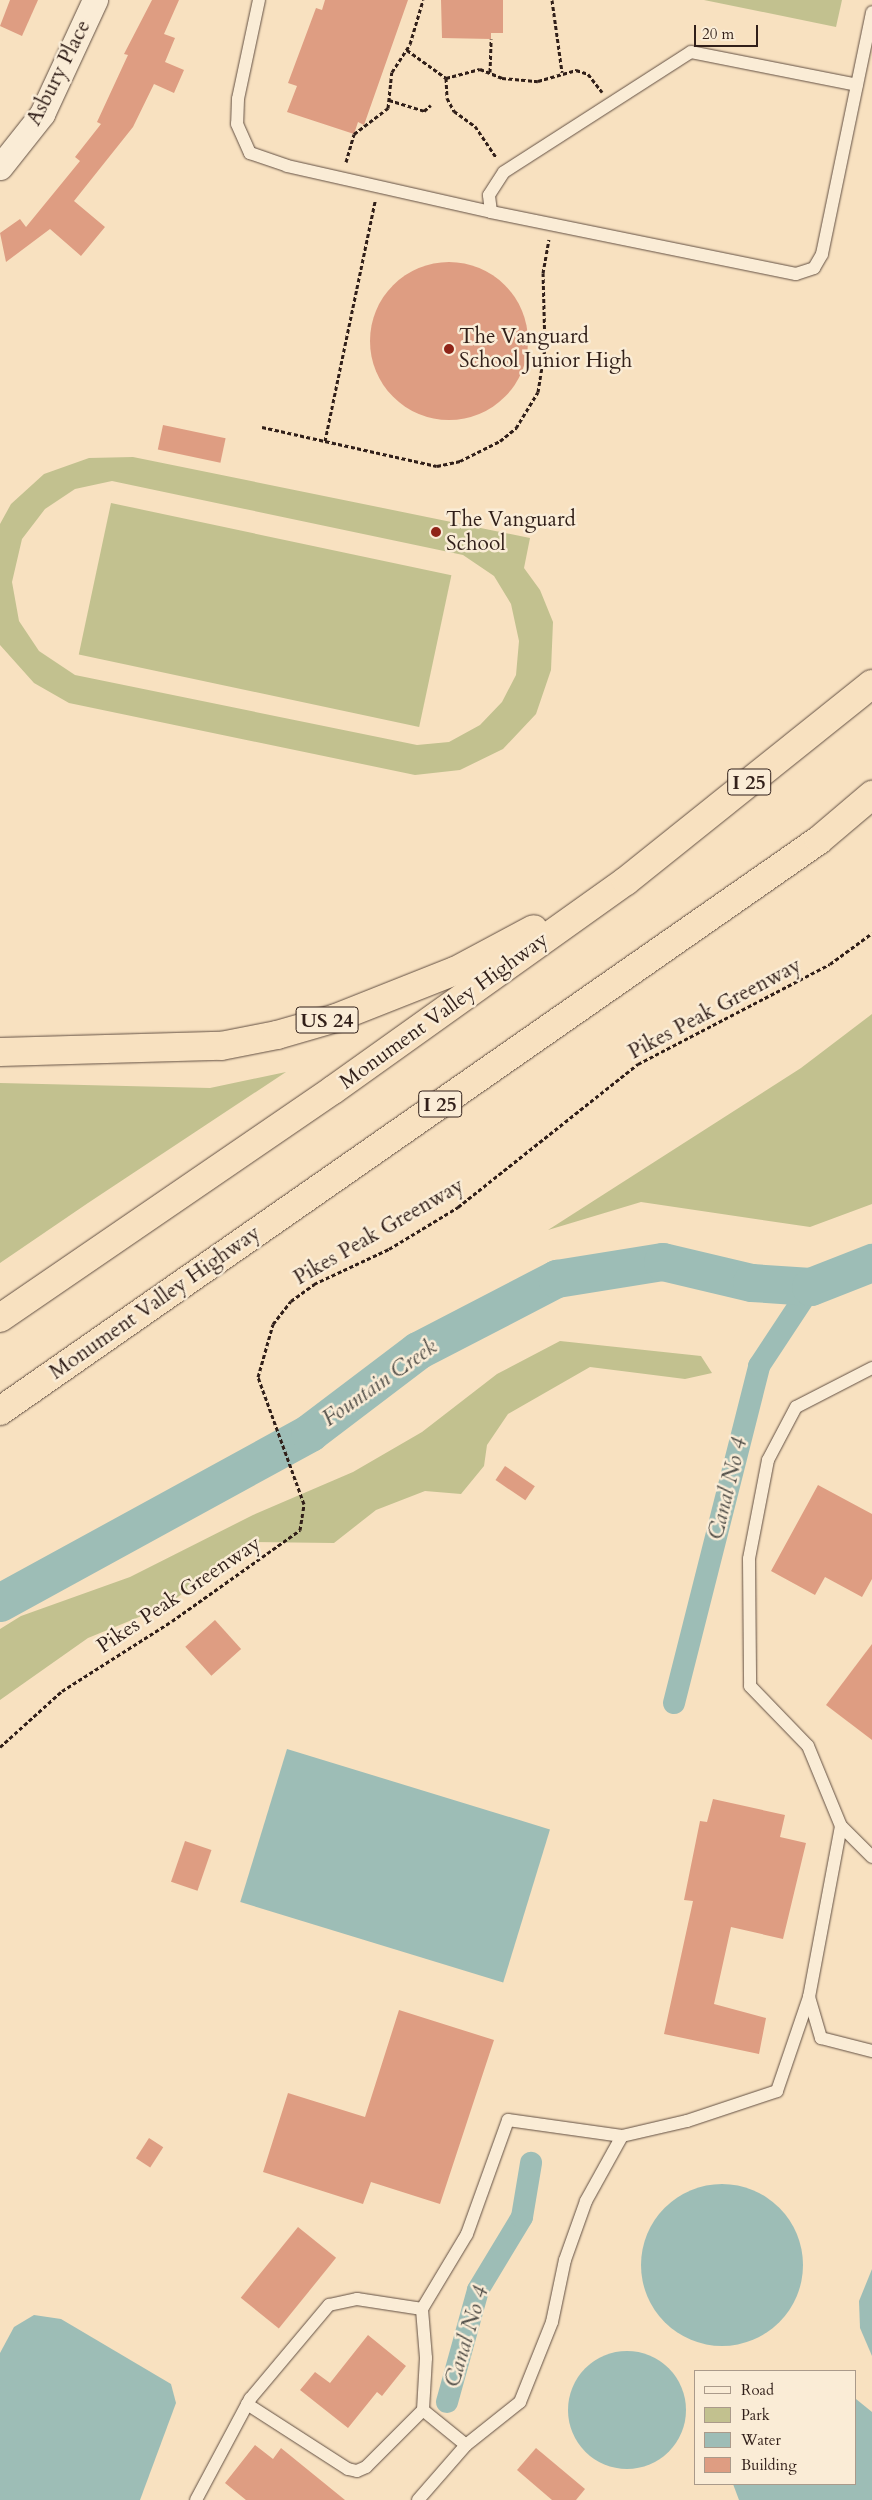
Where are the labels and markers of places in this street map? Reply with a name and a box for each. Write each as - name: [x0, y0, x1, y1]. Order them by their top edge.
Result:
- place label: The Vanguard School Junior High: [459, 324, 632, 374]
- marker: The Vanguard School Junior High: [443, 343, 455, 355]
- place label: The Vanguard School: [446, 507, 576, 557]
- marker: The Vanguard School: [430, 526, 442, 538]

